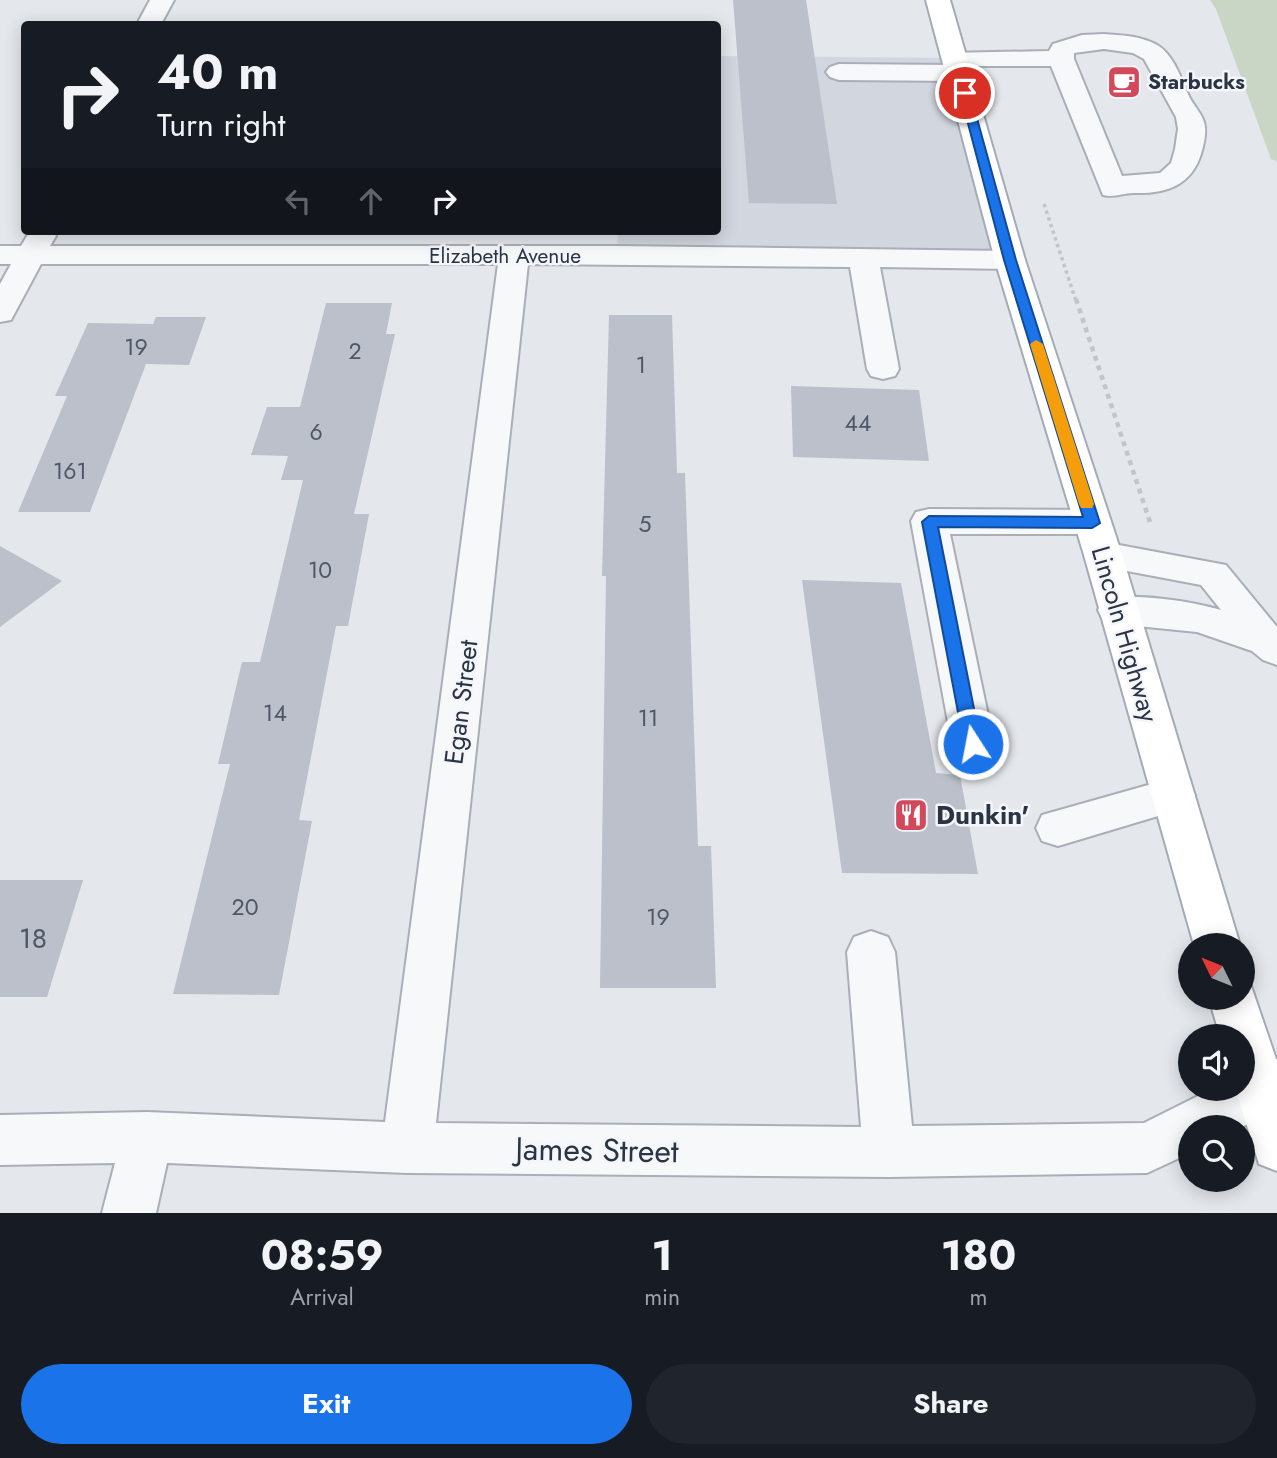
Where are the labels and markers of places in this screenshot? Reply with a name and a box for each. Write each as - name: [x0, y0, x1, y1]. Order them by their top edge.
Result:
- pin: [935, 63, 995, 123]
- cafe icon: Starbucks: [1105, 63, 1143, 101]
- place label: Starbucks: [1148, 67, 1245, 97]
- restaurant icon: Dunkin': [892, 796, 930, 834]
- place label: Dunkin': [936, 796, 1029, 834]

